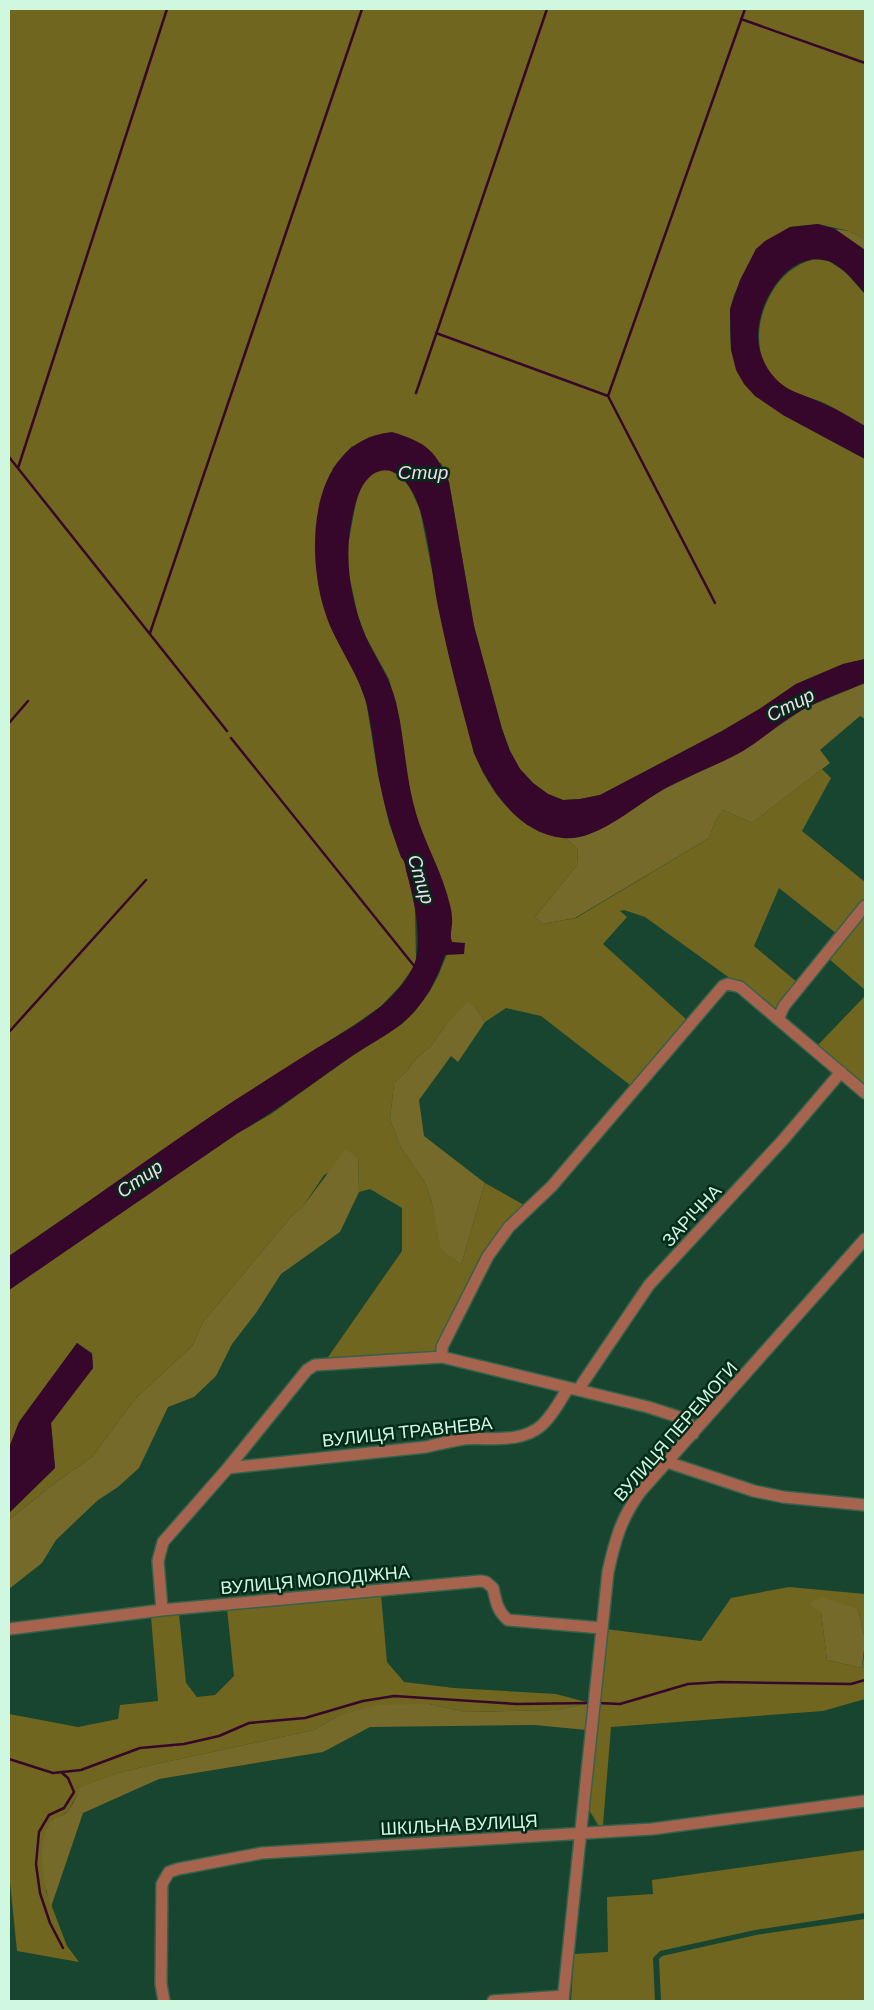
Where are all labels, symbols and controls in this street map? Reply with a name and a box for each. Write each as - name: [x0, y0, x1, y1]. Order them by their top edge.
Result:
- water label: Стир: [398, 460, 448, 483]
- water label: Стир: [762, 682, 818, 726]
- water label: Стир: [404, 851, 440, 907]
- water label: Стир: [112, 1154, 166, 1202]
- street label: ЗАРІЧНА: [657, 1179, 725, 1251]
- street label: ВУЛИЦЯ ПЕРЕМОГИ: [608, 1357, 742, 1505]
- street label: ВУЛИЦЯ ТРАВНЕВА: [321, 1411, 493, 1451]
- street label: ВУЛИЦЯ МОЛОДІЖНА: [219, 1560, 411, 1598]
- street label: ШКІЛЬНА ВУЛИЦЯ: [380, 1809, 538, 1839]

